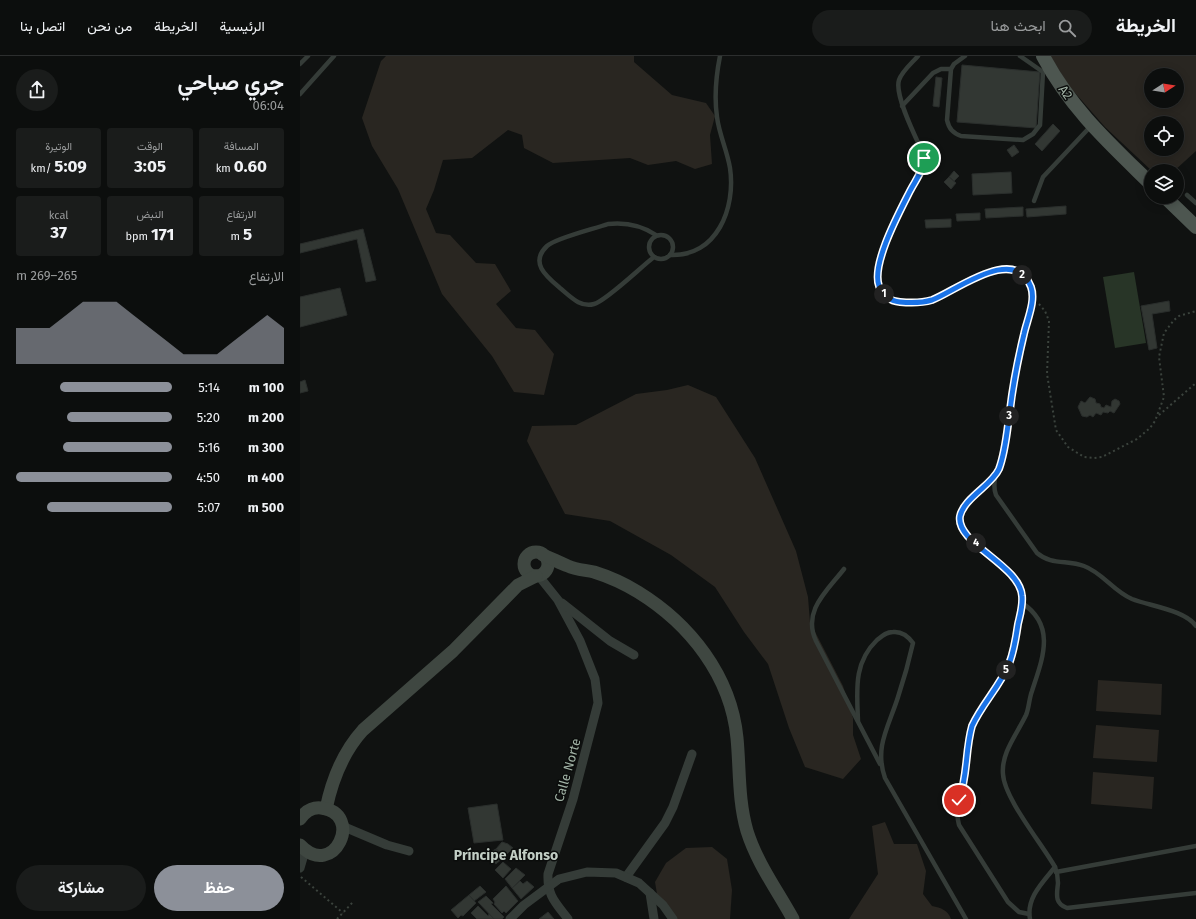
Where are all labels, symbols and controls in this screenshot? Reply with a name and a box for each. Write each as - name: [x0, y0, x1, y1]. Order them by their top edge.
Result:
- search box: [812, 10, 1092, 46]
- text: الخريطة: [1116, 14, 1176, 37]
- text: ابحث هنا: [990, 17, 1046, 35]
- icon: search: [1056, 17, 1078, 39]
- text: اتصل بنا: [20, 18, 65, 35]
- text: من نحن: [87, 18, 132, 35]
- text: الخريطة: [154, 18, 197, 35]
- text: الرئيسية: [219, 18, 265, 35]
- north arrow: [1144, 68, 1184, 108]
- map controls: [1144, 68, 1184, 204]
- button: share: [16, 69, 58, 111]
- text: جري صباحي: [177, 69, 284, 96]
- street label: A2: [1055, 82, 1076, 102]
- text: 06:04: [253, 98, 284, 113]
- button: locate: [1144, 116, 1184, 156]
- text: الوتيرة: [45, 140, 72, 153]
- text: الوقت: [137, 140, 163, 153]
- text: المسافة: [224, 140, 259, 153]
- pin: [907, 141, 941, 175]
- icon: arrive: [913, 147, 935, 169]
- text: 5:09: [54, 156, 87, 177]
- text: 3:05: [134, 156, 166, 177]
- text: 0.60: [234, 156, 267, 177]
- text: /km: [31, 162, 54, 175]
- text: km: [216, 162, 234, 175]
- button: layers: [1144, 164, 1184, 204]
- text: النبض: [136, 208, 164, 221]
- text: الارتفاع: [226, 208, 256, 221]
- text: kcal: [49, 209, 69, 222]
- text: 37: [50, 222, 67, 243]
- text: 171: [151, 224, 174, 245]
- text: 5: [243, 224, 252, 245]
- text: bpm: [126, 230, 151, 243]
- text: m: [231, 230, 243, 243]
- pin: 2: [1012, 265, 1032, 285]
- text: 265–269 m: [16, 268, 77, 283]
- text: 2: [1019, 268, 1025, 281]
- text: الارتفاع: [249, 269, 284, 284]
- pin: 1: [874, 284, 894, 304]
- text: 1: [881, 287, 887, 300]
- text: 5:14: [198, 380, 220, 395]
- text: 100 m: [249, 380, 284, 395]
- pin: 3: [999, 406, 1019, 426]
- text: 3: [1006, 409, 1012, 422]
- text: 5:20: [197, 410, 220, 425]
- text: 200 m: [248, 410, 284, 425]
- text: 5:16: [198, 440, 220, 455]
- text: 300 m: [248, 440, 284, 455]
- text: 4:50: [196, 470, 220, 485]
- text: 400 m: [247, 470, 284, 485]
- text: 5:07: [198, 500, 220, 515]
- text: 500 m: [248, 500, 284, 515]
- pin: 4: [966, 533, 986, 553]
- text: 4: [973, 536, 979, 549]
- pin: 5: [996, 660, 1016, 680]
- text: 5: [1003, 663, 1009, 676]
- street label: Calle Norte: [551, 737, 584, 804]
- pin: [942, 783, 976, 817]
- icon: check: [948, 789, 970, 811]
- district label: Príncipe Alfonso: [454, 847, 558, 864]
- button: مشاركة: [16, 865, 146, 911]
- button: حفظ: [154, 865, 284, 911]

